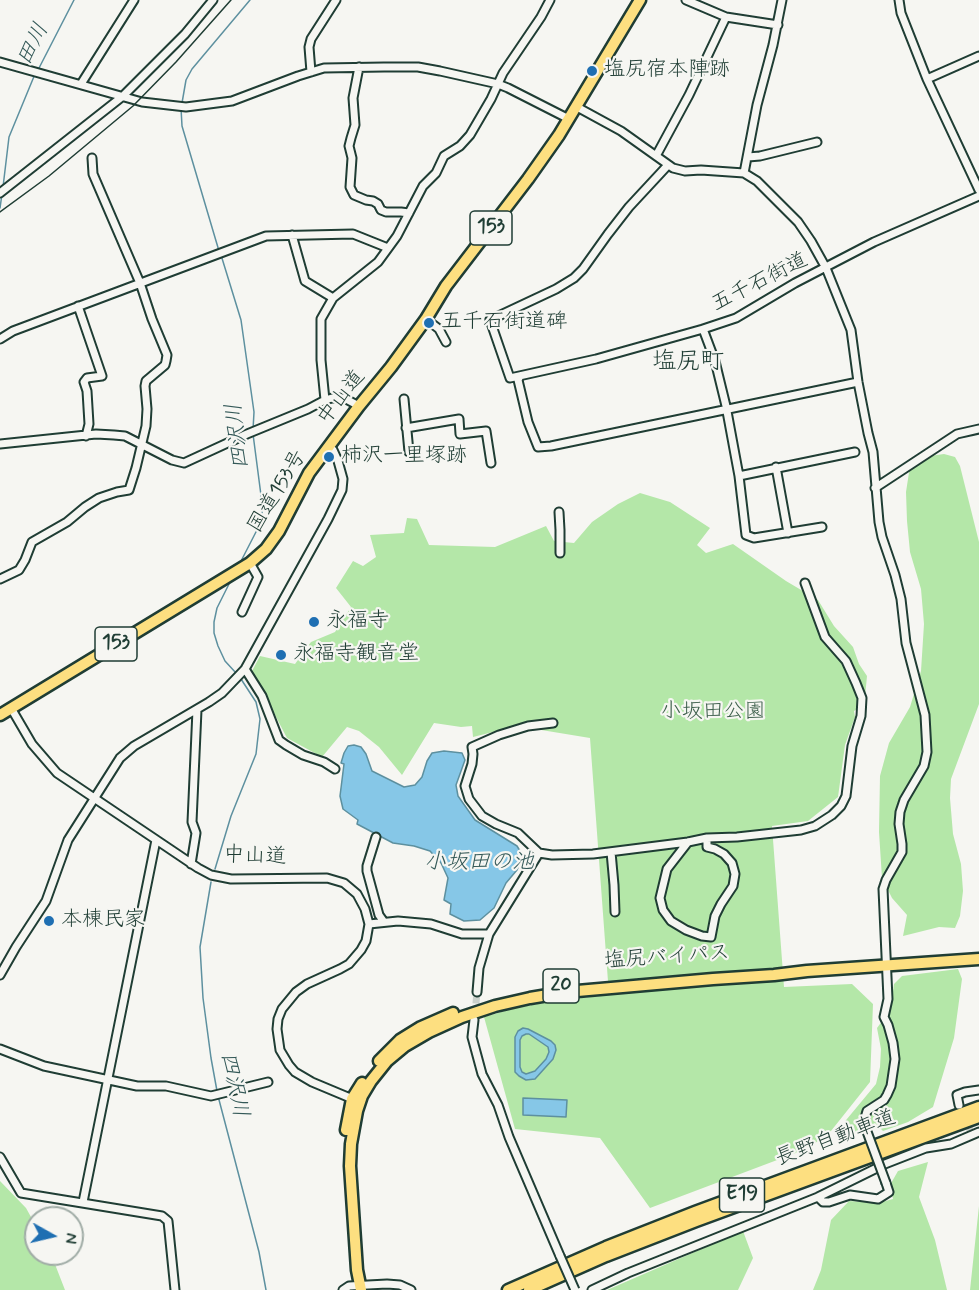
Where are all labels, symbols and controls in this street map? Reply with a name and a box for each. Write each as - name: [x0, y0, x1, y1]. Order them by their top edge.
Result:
- water label: 田川: [12, 19, 56, 71]
- place label: 塩尻宿本陣跡: [604, 58, 730, 84]
- marker: 塩尻宿本陣跡: [585, 64, 599, 78]
- road number: 153: [470, 211, 512, 245]
- street label: 五千石街道: [708, 248, 812, 318]
- place label: 五千石街道碑: [441, 310, 567, 336]
- marker: 五千石街道碑: [422, 316, 436, 330]
- district label: 塩尻町: [652, 349, 724, 377]
- street label: 中山道: [313, 365, 371, 431]
- water label: 四沢川: [222, 402, 256, 470]
- place label: 柿沢一里塚跡: [341, 444, 467, 470]
- street label: 国道153号: [243, 446, 313, 538]
- marker: 柿沢一里塚跡: [322, 450, 336, 464]
- place label: 永福寺: [326, 609, 389, 635]
- marker: 永福寺: [307, 615, 321, 629]
- road number: 153: [95, 627, 137, 661]
- place label: 永福寺観音堂: [293, 642, 419, 668]
- marker: 永福寺観音堂: [274, 648, 288, 662]
- park label: 小坂田公園: [661, 700, 765, 726]
- street label: 中山道: [223, 843, 287, 871]
- water label: 小坂田の池: [424, 850, 534, 876]
- place label: 本棟民家: [61, 908, 145, 934]
- marker: 本棟民家: [42, 914, 56, 928]
- street label: 塩尻バイパス: [603, 941, 731, 975]
- road number: 20: [543, 969, 579, 1003]
- water label: 四沢川: [213, 1050, 253, 1120]
- street label: 長野自動車道: [772, 1106, 900, 1172]
- road number: E19: [720, 1178, 764, 1212]
- north arrow: [24, 1206, 84, 1266]
- text: N: [59, 1232, 81, 1245]

